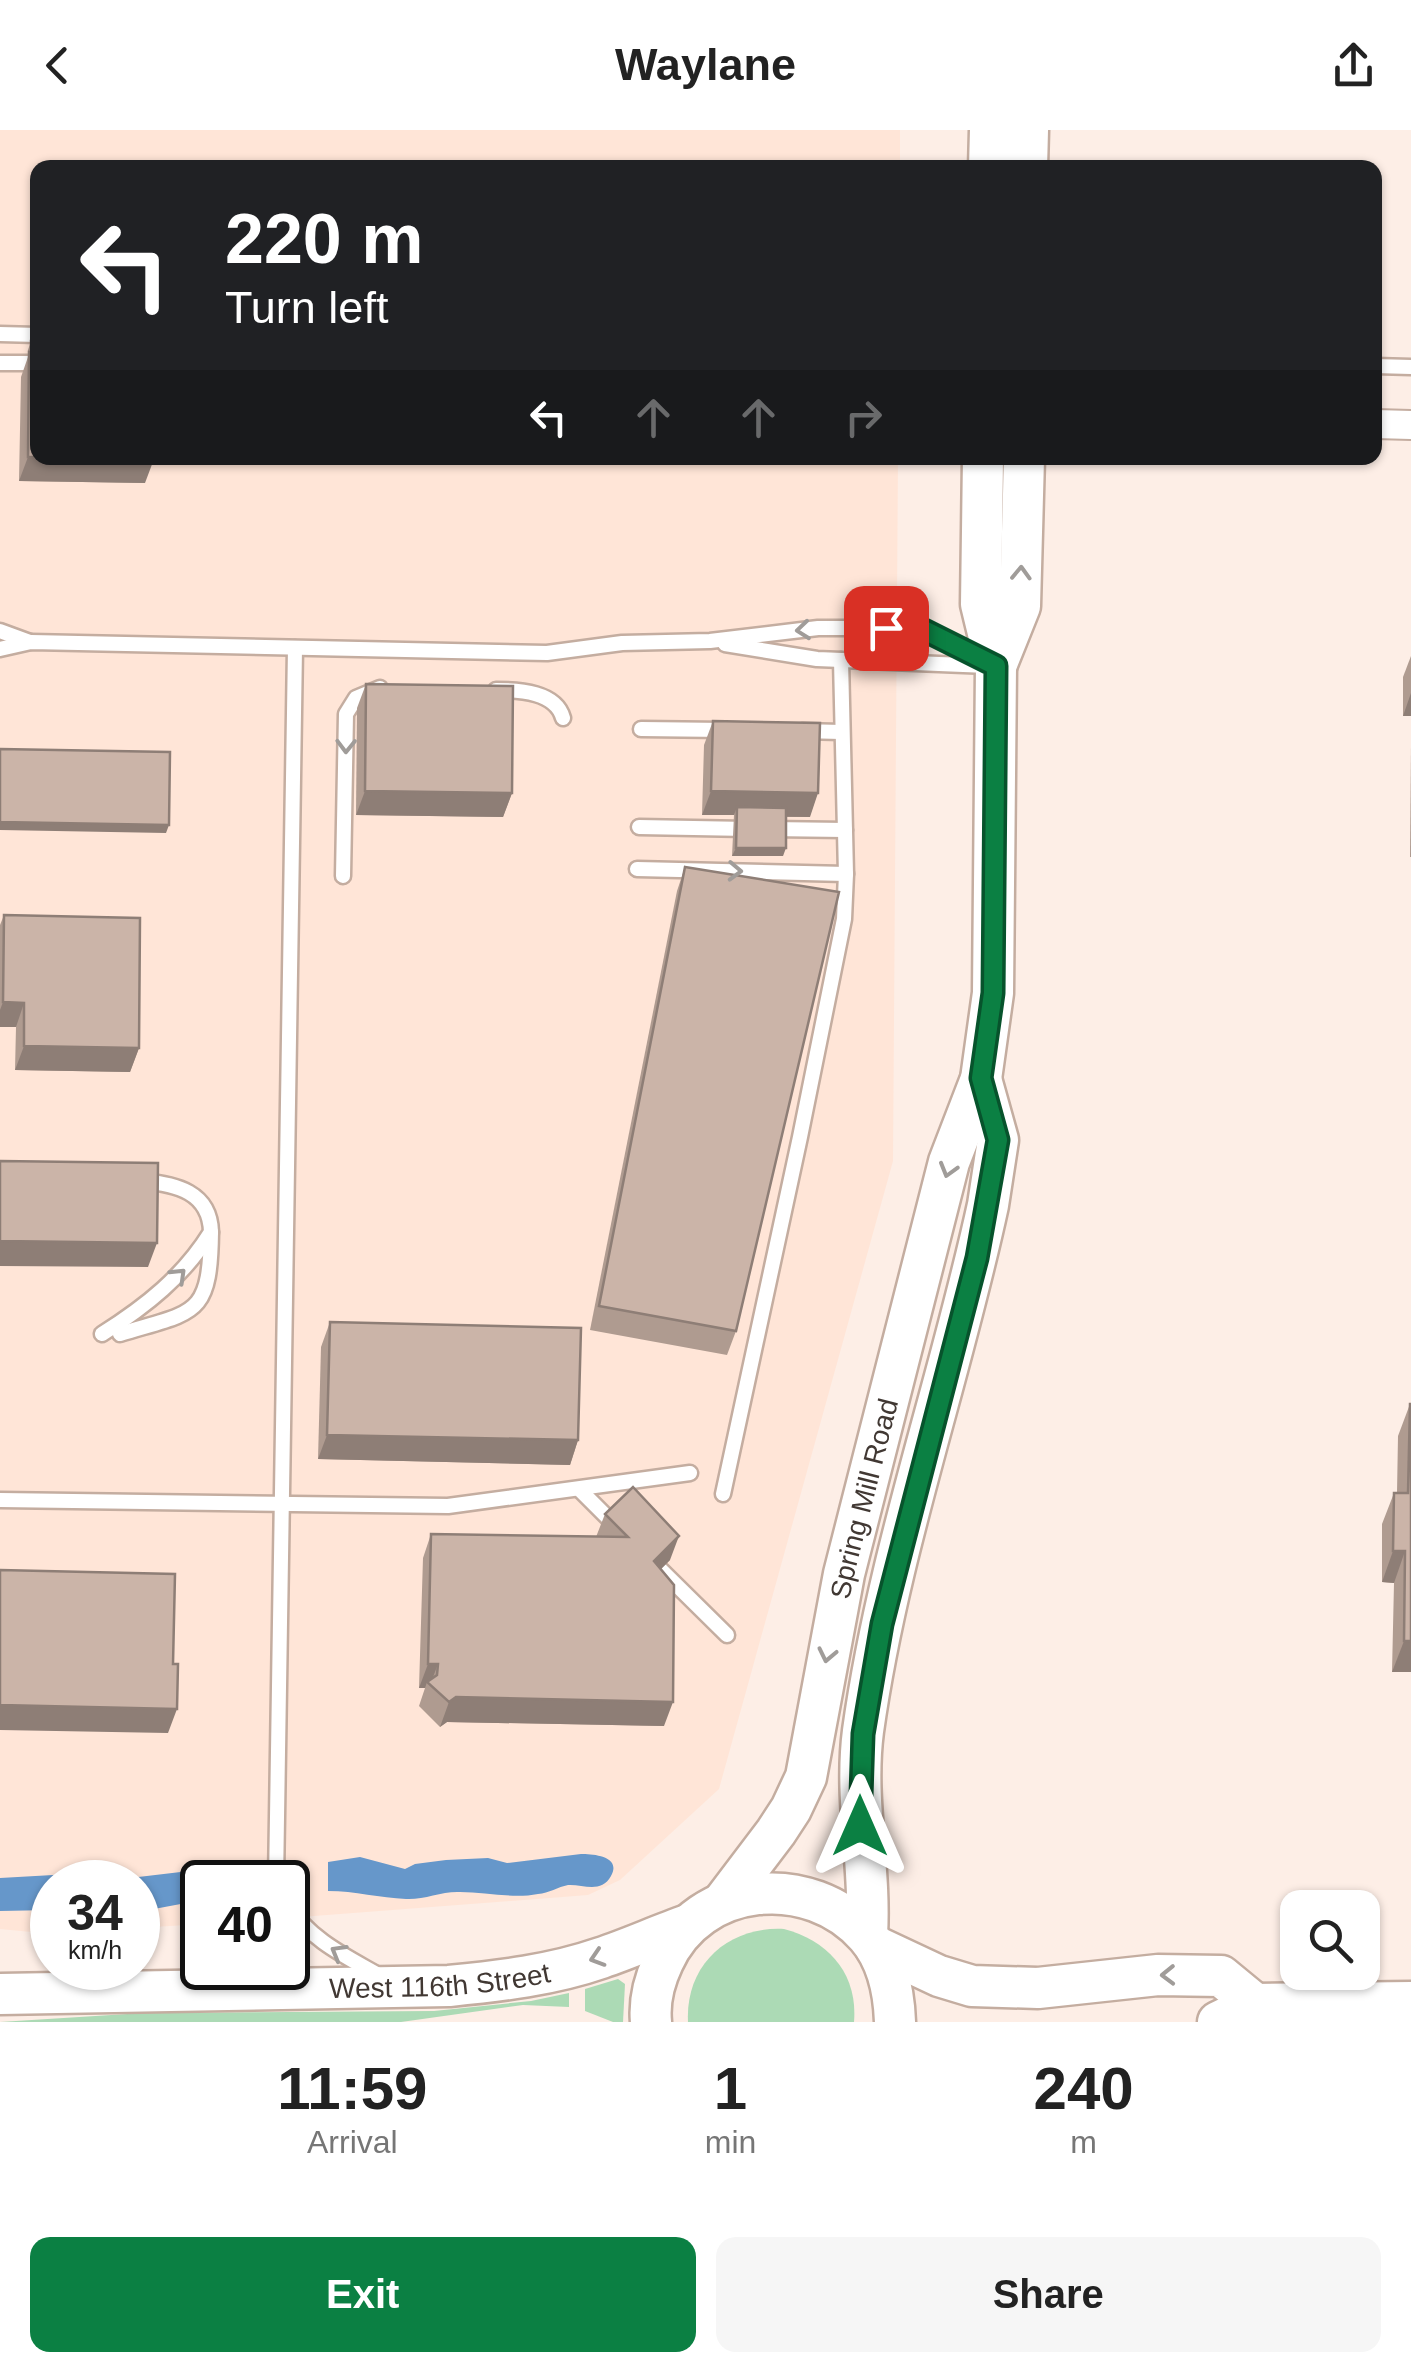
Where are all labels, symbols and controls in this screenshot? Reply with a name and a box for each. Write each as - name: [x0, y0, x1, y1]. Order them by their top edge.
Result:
- icon: back: [30, 38, 85, 93]
- icon: share: [1326, 38, 1381, 93]
- text: Waylane: [615, 39, 796, 90]
- icon: left: [60, 200, 190, 330]
- text: 220 m: [225, 200, 423, 278]
- text: Turn left: [225, 282, 388, 333]
- icon: left: [521, 390, 576, 445]
- icon: ahead: [626, 390, 681, 445]
- icon: ahead: [731, 390, 786, 445]
- icon: right: [836, 390, 891, 445]
- one-way arrow: [1011, 565, 1032, 581]
- pin: [844, 586, 929, 671]
- icon: arrive: [859, 601, 914, 656]
- one-way arrow: [795, 619, 811, 640]
- one-way arrow: [335, 738, 356, 754]
- one-way arrow: [727, 860, 743, 881]
- one-way arrow: [939, 1161, 960, 1178]
- one-way arrow: [167, 1269, 186, 1287]
- street label: Spring Mill Road: [825, 1395, 904, 1601]
- one-way arrow: [817, 1646, 838, 1663]
- position arrow: [808, 1774, 912, 1878]
- speed limit sign: 40: [180, 1860, 310, 1990]
- text: 34: [67, 1885, 123, 1941]
- map controls: [1280, 1890, 1380, 1990]
- button: search: [1280, 1890, 1380, 1990]
- text: km/h: [68, 1936, 122, 1964]
- one-way arrow: [331, 1944, 349, 1964]
- one-way arrow: [589, 1946, 606, 1967]
- street label: West 116th Street: [329, 1957, 553, 2004]
- one-way arrow: [1159, 1965, 1175, 1986]
- text: 11:59: [277, 2055, 427, 2122]
- text: 1: [714, 2055, 747, 2122]
- text: 240: [1034, 2055, 1134, 2122]
- text: Arrival: [307, 2124, 398, 2160]
- text: min: [705, 2124, 756, 2160]
- text: m: [1070, 2124, 1097, 2160]
- button: Exit: [30, 2237, 696, 2352]
- button: Share: [716, 2237, 1381, 2352]

